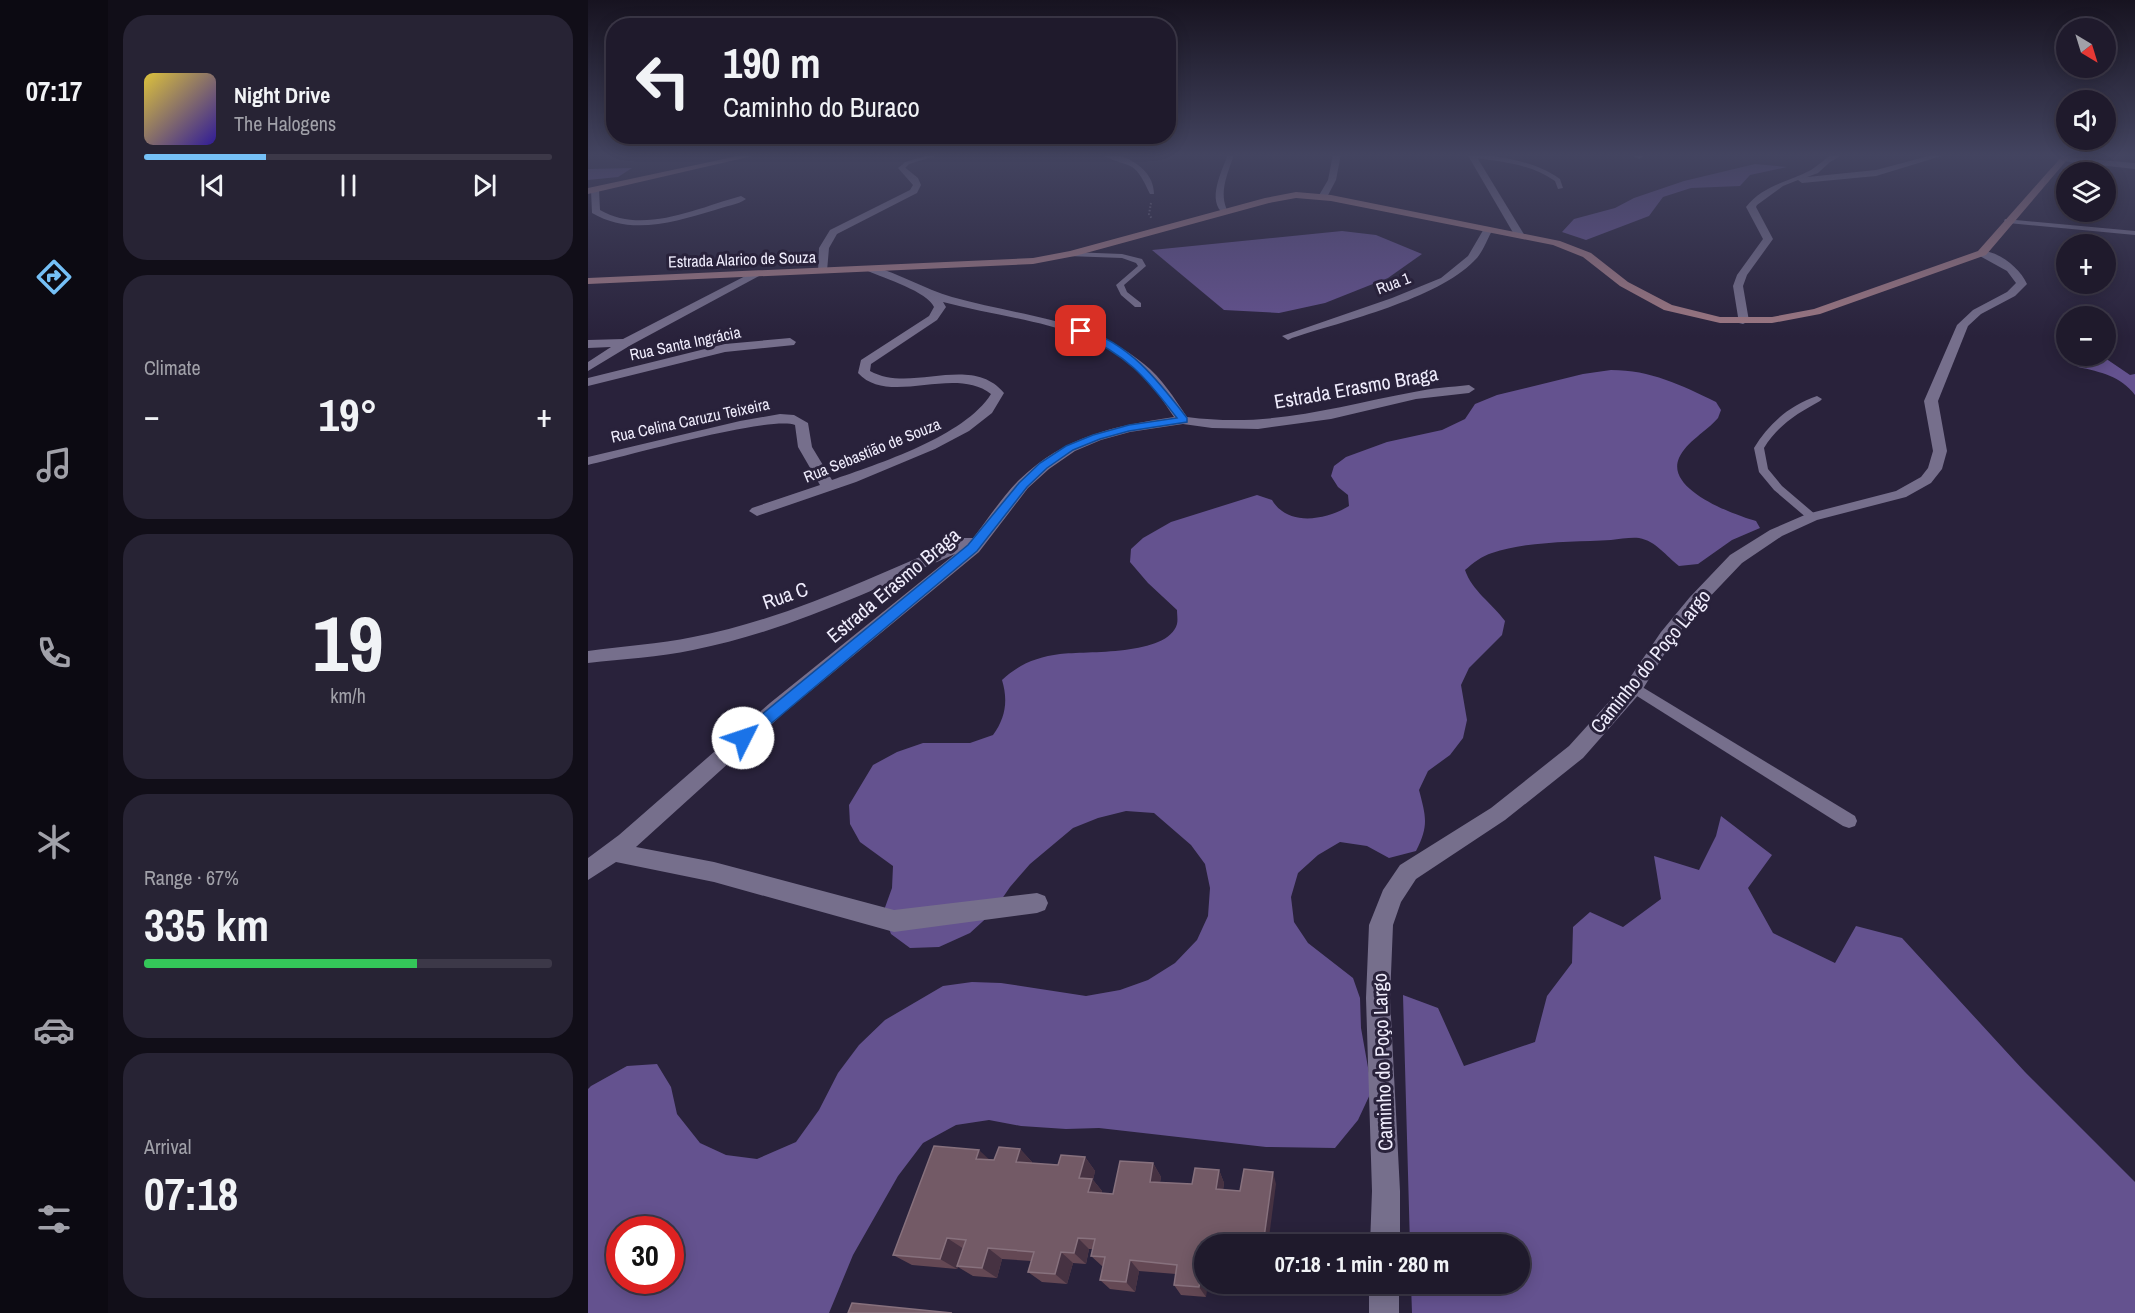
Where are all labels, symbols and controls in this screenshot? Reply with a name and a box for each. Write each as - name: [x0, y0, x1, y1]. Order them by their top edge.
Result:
- north arrow: [2056, 18, 2116, 78]
- map controls: [2056, 18, 2116, 366]
- text: 190 m: [723, 35, 821, 91]
- icon: left: [624, 42, 702, 120]
- text: 07:17: [26, 73, 82, 109]
- text: Night Drive: [234, 80, 330, 110]
- text: Caminho do Buraco: [723, 89, 920, 125]
- button: sound: [2056, 90, 2116, 150]
- text: The Halogens: [234, 110, 336, 137]
- button: layers: [2056, 162, 2116, 222]
- icon: previous: [196, 169, 229, 202]
- icon: pause: [332, 169, 365, 202]
- icon: next: [468, 169, 501, 202]
- button: +: [2056, 234, 2116, 294]
- street label: Estrada Alarico de Souza: [668, 245, 817, 273]
- icon: directions: [33, 256, 75, 298]
- street label: Rua 1: [1373, 266, 1414, 300]
- pin: [1055, 305, 1106, 356]
- button: −: [2056, 306, 2116, 366]
- icon: arrive: [1064, 314, 1097, 347]
- street label: Rua Santa Ingrácia: [627, 320, 743, 366]
- text: Climate: [144, 354, 201, 381]
- street label: Estrada Erasmo Braga: [1272, 359, 1440, 415]
- text: 19°: [318, 384, 378, 445]
- street label: Rua Celina Caruzu Teixeira: [609, 392, 772, 448]
- text: −: [144, 393, 160, 437]
- text: +: [536, 393, 552, 437]
- street label: Rua Sebastião de Souza: [800, 412, 944, 488]
- icon: music: [33, 444, 75, 486]
- street label: Estrada Erasmo Braga: [821, 521, 965, 649]
- street label: Rua C: [759, 575, 812, 615]
- street label: Caminho do Poço Largo: [1584, 583, 1716, 739]
- text: 19: [312, 590, 384, 695]
- icon: phone: [33, 632, 75, 674]
- text: km/h: [330, 682, 366, 709]
- position arrow: [711, 706, 775, 770]
- icon: climate: [33, 821, 75, 863]
- text: Range · 67%: [144, 864, 239, 891]
- text: 335 km: [144, 894, 269, 955]
- street label: Caminho do Poço Largo: [1365, 973, 1399, 1151]
- icon: car: [33, 1009, 75, 1051]
- text: Arrival: [144, 1133, 191, 1160]
- text: 07:18: [144, 1163, 238, 1224]
- icon: filters: [33, 1198, 75, 1240]
- speed limit sign: 30: [606, 1216, 684, 1294]
- text: 07:18 · 1 min · 280 m: [1275, 1249, 1449, 1279]

